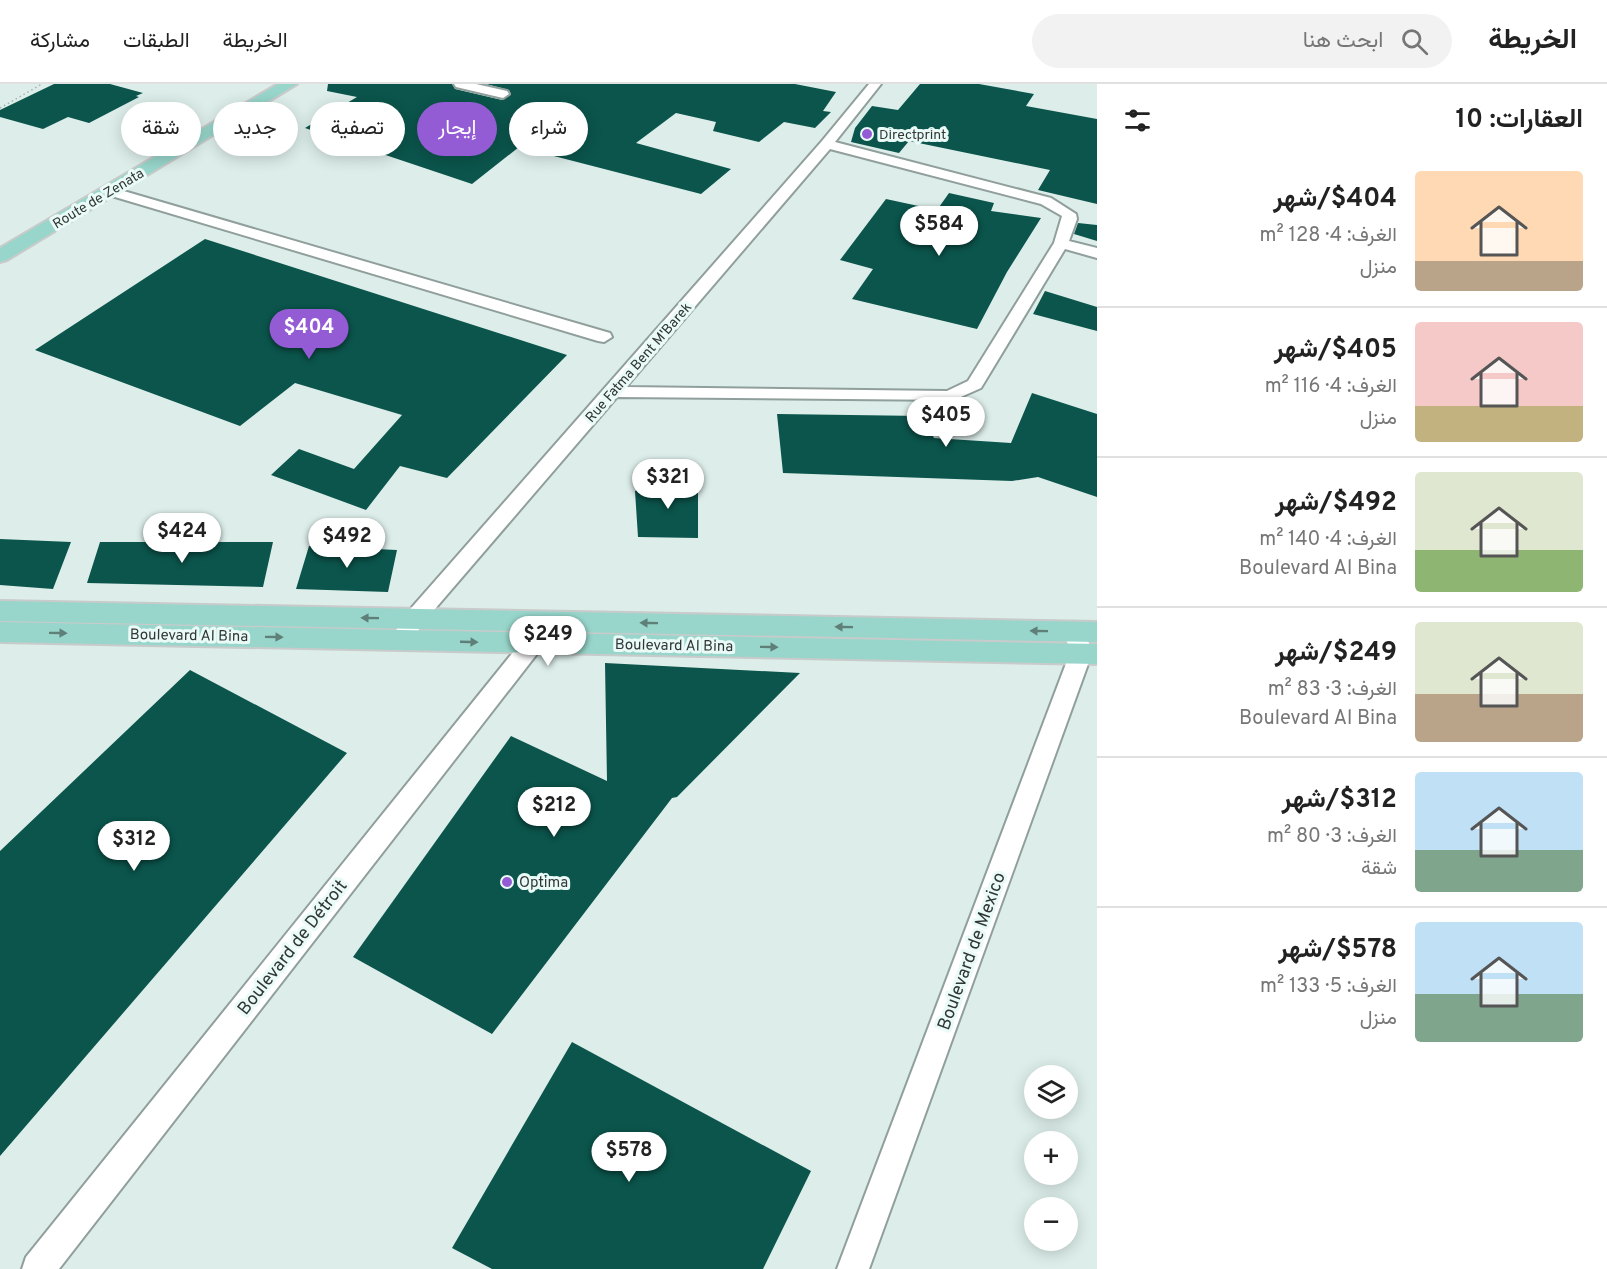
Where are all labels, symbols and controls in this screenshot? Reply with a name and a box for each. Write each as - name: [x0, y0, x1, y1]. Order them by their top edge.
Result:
- search box: [1032, 14, 1452, 68]
- text: الخريطة: [1488, 23, 1577, 59]
- icon: search: [1398, 25, 1431, 58]
- text: مشاركة: [30, 28, 90, 55]
- text: الطبقات: [123, 28, 190, 55]
- text: الخريطة: [223, 28, 288, 55]
- text: ابحث هنا: [1303, 28, 1383, 55]
- chip: شقة: [121, 102, 201, 156]
- chip: جديد: [213, 102, 298, 156]
- chip: تصفية: [310, 102, 405, 156]
- chip: إيجار: [417, 102, 497, 156]
- chip: شراء: [509, 102, 588, 156]
- icon: filters: [1121, 104, 1154, 137]
- text: العقارات: 10: [1456, 104, 1583, 137]
- marker: Directprint: [860, 127, 874, 141]
- place label: Directprint: [879, 127, 946, 144]
- street label: Route de Zenata: [50, 165, 147, 233]
- text: $404/شهر: [1273, 183, 1397, 216]
- icon: home: [1463, 195, 1535, 267]
- pin: $584: [903, 206, 975, 257]
- text: $584: [914, 212, 964, 238]
- text: الغرف: 4 · 128 m²: [1260, 223, 1397, 249]
- text: منزل: [1360, 255, 1397, 281]
- street label: Rue Fatma Bent M'Barek: [582, 300, 696, 426]
- pin: $404: [273, 309, 345, 360]
- text: $404: [284, 315, 334, 341]
- text: $405/شهر: [1274, 334, 1397, 367]
- icon: home: [1463, 346, 1535, 418]
- text: الغرف: 4 · 116 m²: [1265, 374, 1397, 400]
- pin: $405: [910, 397, 982, 448]
- text: $405: [921, 403, 971, 429]
- text: منزل: [1360, 406, 1397, 432]
- pin: $321: [632, 459, 704, 510]
- text: $321: [646, 465, 690, 491]
- text: $492/شهر: [1275, 487, 1397, 520]
- icon: home: [1463, 496, 1535, 568]
- pin: $424: [146, 513, 218, 564]
- pin: $492: [311, 518, 383, 569]
- text: $424: [157, 519, 207, 545]
- text: $492: [322, 524, 372, 550]
- text: الغرف: 4 · 140 m²: [1259, 527, 1397, 553]
- text: Boulevard Al Bina: [1239, 556, 1397, 582]
- one-way arrow: [360, 613, 379, 623]
- pin: $249: [512, 616, 584, 667]
- one-way arrow: [639, 619, 658, 628]
- text: $249: [523, 622, 573, 648]
- one-way arrow: [834, 622, 853, 632]
- street label: Boulevard Al Bina: [130, 626, 248, 647]
- one-way arrow: [1029, 626, 1048, 636]
- one-way arrow: [49, 628, 68, 638]
- one-way arrow: [265, 632, 284, 642]
- street label: Boulevard Al Bina: [615, 636, 733, 657]
- one-way arrow: [460, 637, 479, 646]
- text: $249/شهر: [1275, 637, 1397, 670]
- one-way arrow: [760, 642, 779, 651]
- icon: home: [1463, 646, 1535, 718]
- text: الغرف: 3 · 83 m²: [1268, 677, 1397, 703]
- text: Boulevard Al Bina: [1239, 706, 1397, 732]
- text: $312/شهر: [1282, 784, 1397, 817]
- pin: $212: [518, 787, 590, 838]
- text: $212: [532, 793, 576, 819]
- icon: home: [1463, 796, 1535, 868]
- pin: $312: [98, 821, 170, 872]
- text: الغرف: 3 · 80 m²: [1267, 824, 1397, 850]
- text: $312: [112, 827, 156, 853]
- text: شقة: [1361, 856, 1397, 882]
- street label: Boulevard de Mexico: [933, 869, 1012, 1034]
- place label: Optima: [519, 874, 568, 893]
- marker: Optima: [500, 875, 514, 889]
- street label: Boulevard de Détroit: [233, 876, 353, 1020]
- text: $578/شهر: [1278, 934, 1397, 967]
- icon: home: [1463, 946, 1535, 1018]
- text: الغرف: 5 · 133 m²: [1260, 974, 1397, 1000]
- text: منزل: [1360, 1006, 1397, 1032]
- map controls: [1024, 1065, 1078, 1251]
- button: layers: [1024, 1065, 1078, 1119]
- button: +: [1024, 1131, 1078, 1185]
- pin: $578: [593, 1132, 665, 1183]
- text: $578: [605, 1138, 653, 1164]
- button: −: [1024, 1197, 1078, 1251]

